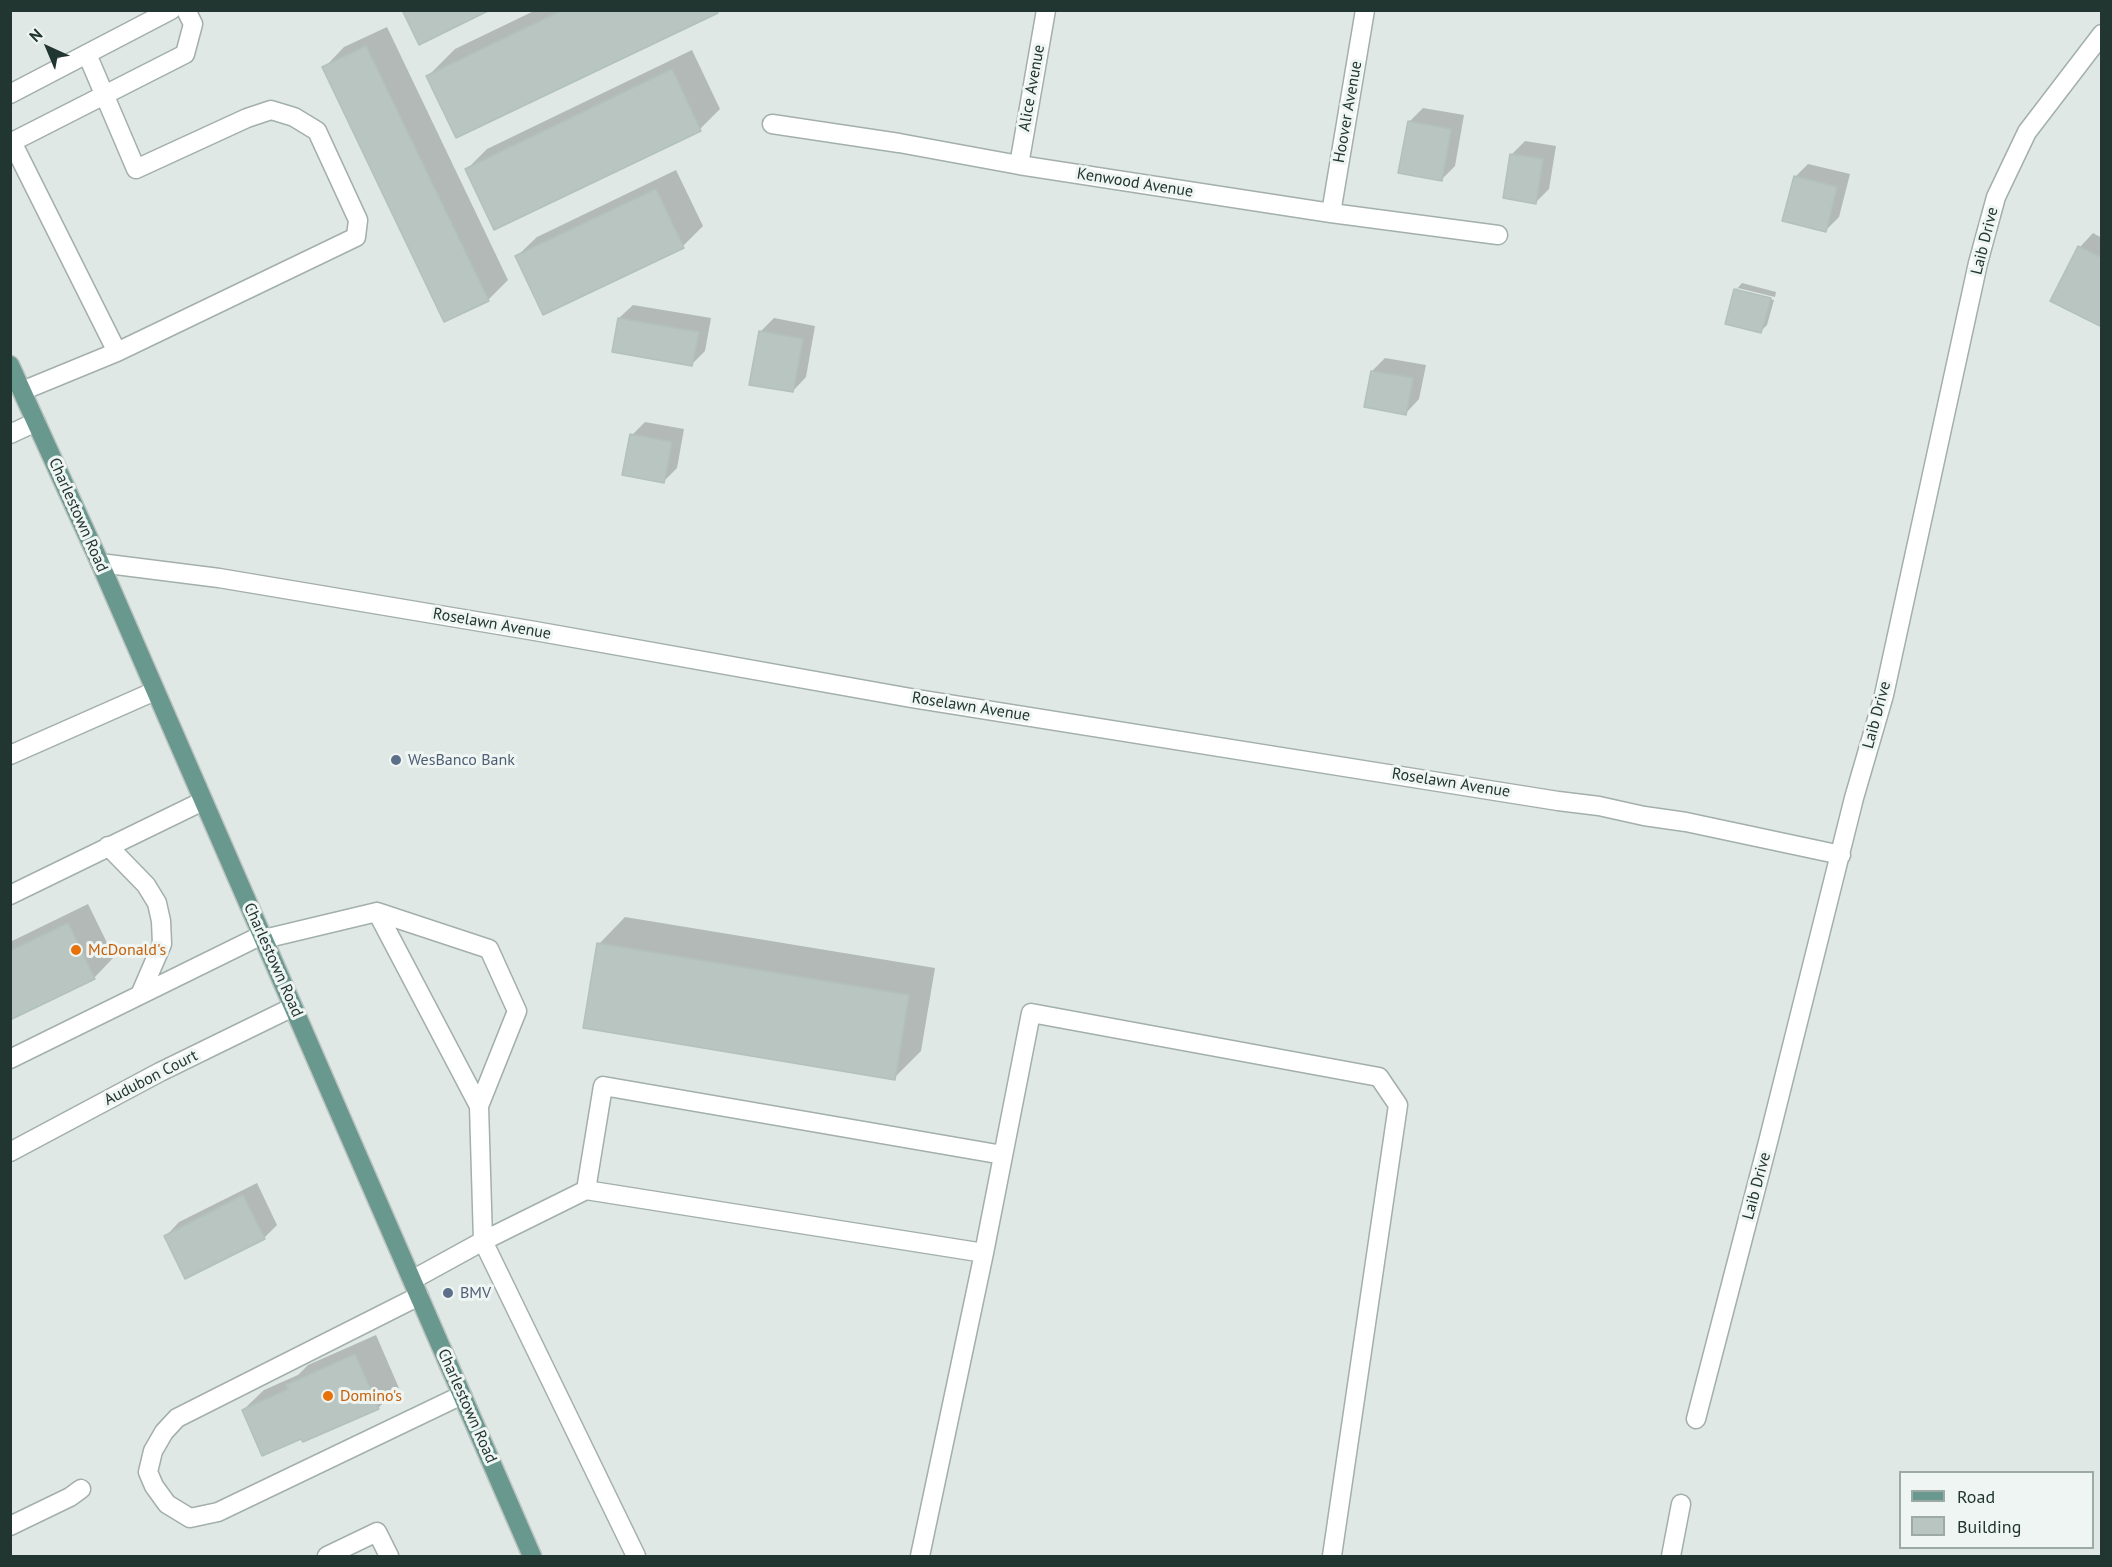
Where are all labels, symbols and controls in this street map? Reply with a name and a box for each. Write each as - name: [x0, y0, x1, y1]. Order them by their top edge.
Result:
- north arrow: [18, 18, 78, 78]
- text: N: [25, 24, 46, 46]
- street label: Alice Avenue: [1015, 43, 1049, 133]
- street label: Hoover Avenue: [1330, 60, 1366, 164]
- street label: Kenwood Avenue: [1075, 164, 1195, 202]
- street label: Laib Drive: [1967, 205, 2003, 277]
- street label: Charlestown Road: [44, 455, 112, 575]
- street label: Roselawn Avenue: [431, 604, 553, 644]
- street label: Laib Drive: [1859, 679, 1895, 751]
- street label: Roselawn Avenue: [910, 688, 1032, 726]
- place label: WesBanco Bank: [408, 750, 515, 770]
- marker: WesBanco Bank: [389, 753, 403, 767]
- street label: Roselawn Avenue: [1390, 764, 1512, 802]
- street label: Charlestown Road: [239, 900, 307, 1020]
- place label: McDonald's: [88, 940, 166, 960]
- marker: McDonald's: [69, 943, 83, 957]
- street label: Audubon Court: [101, 1046, 201, 1110]
- street label: Laib Drive: [1739, 1150, 1775, 1222]
- place label: BMV: [460, 1283, 491, 1303]
- marker: BMV: [441, 1286, 455, 1300]
- street label: Charlestown Road: [433, 1346, 501, 1466]
- place label: Domino's: [340, 1386, 402, 1406]
- marker: Domino's: [321, 1389, 335, 1403]
- legend: [1899, 1471, 2094, 1549]
- text: Road: [1957, 1485, 1995, 1508]
- text: Building: [1957, 1515, 2021, 1538]

